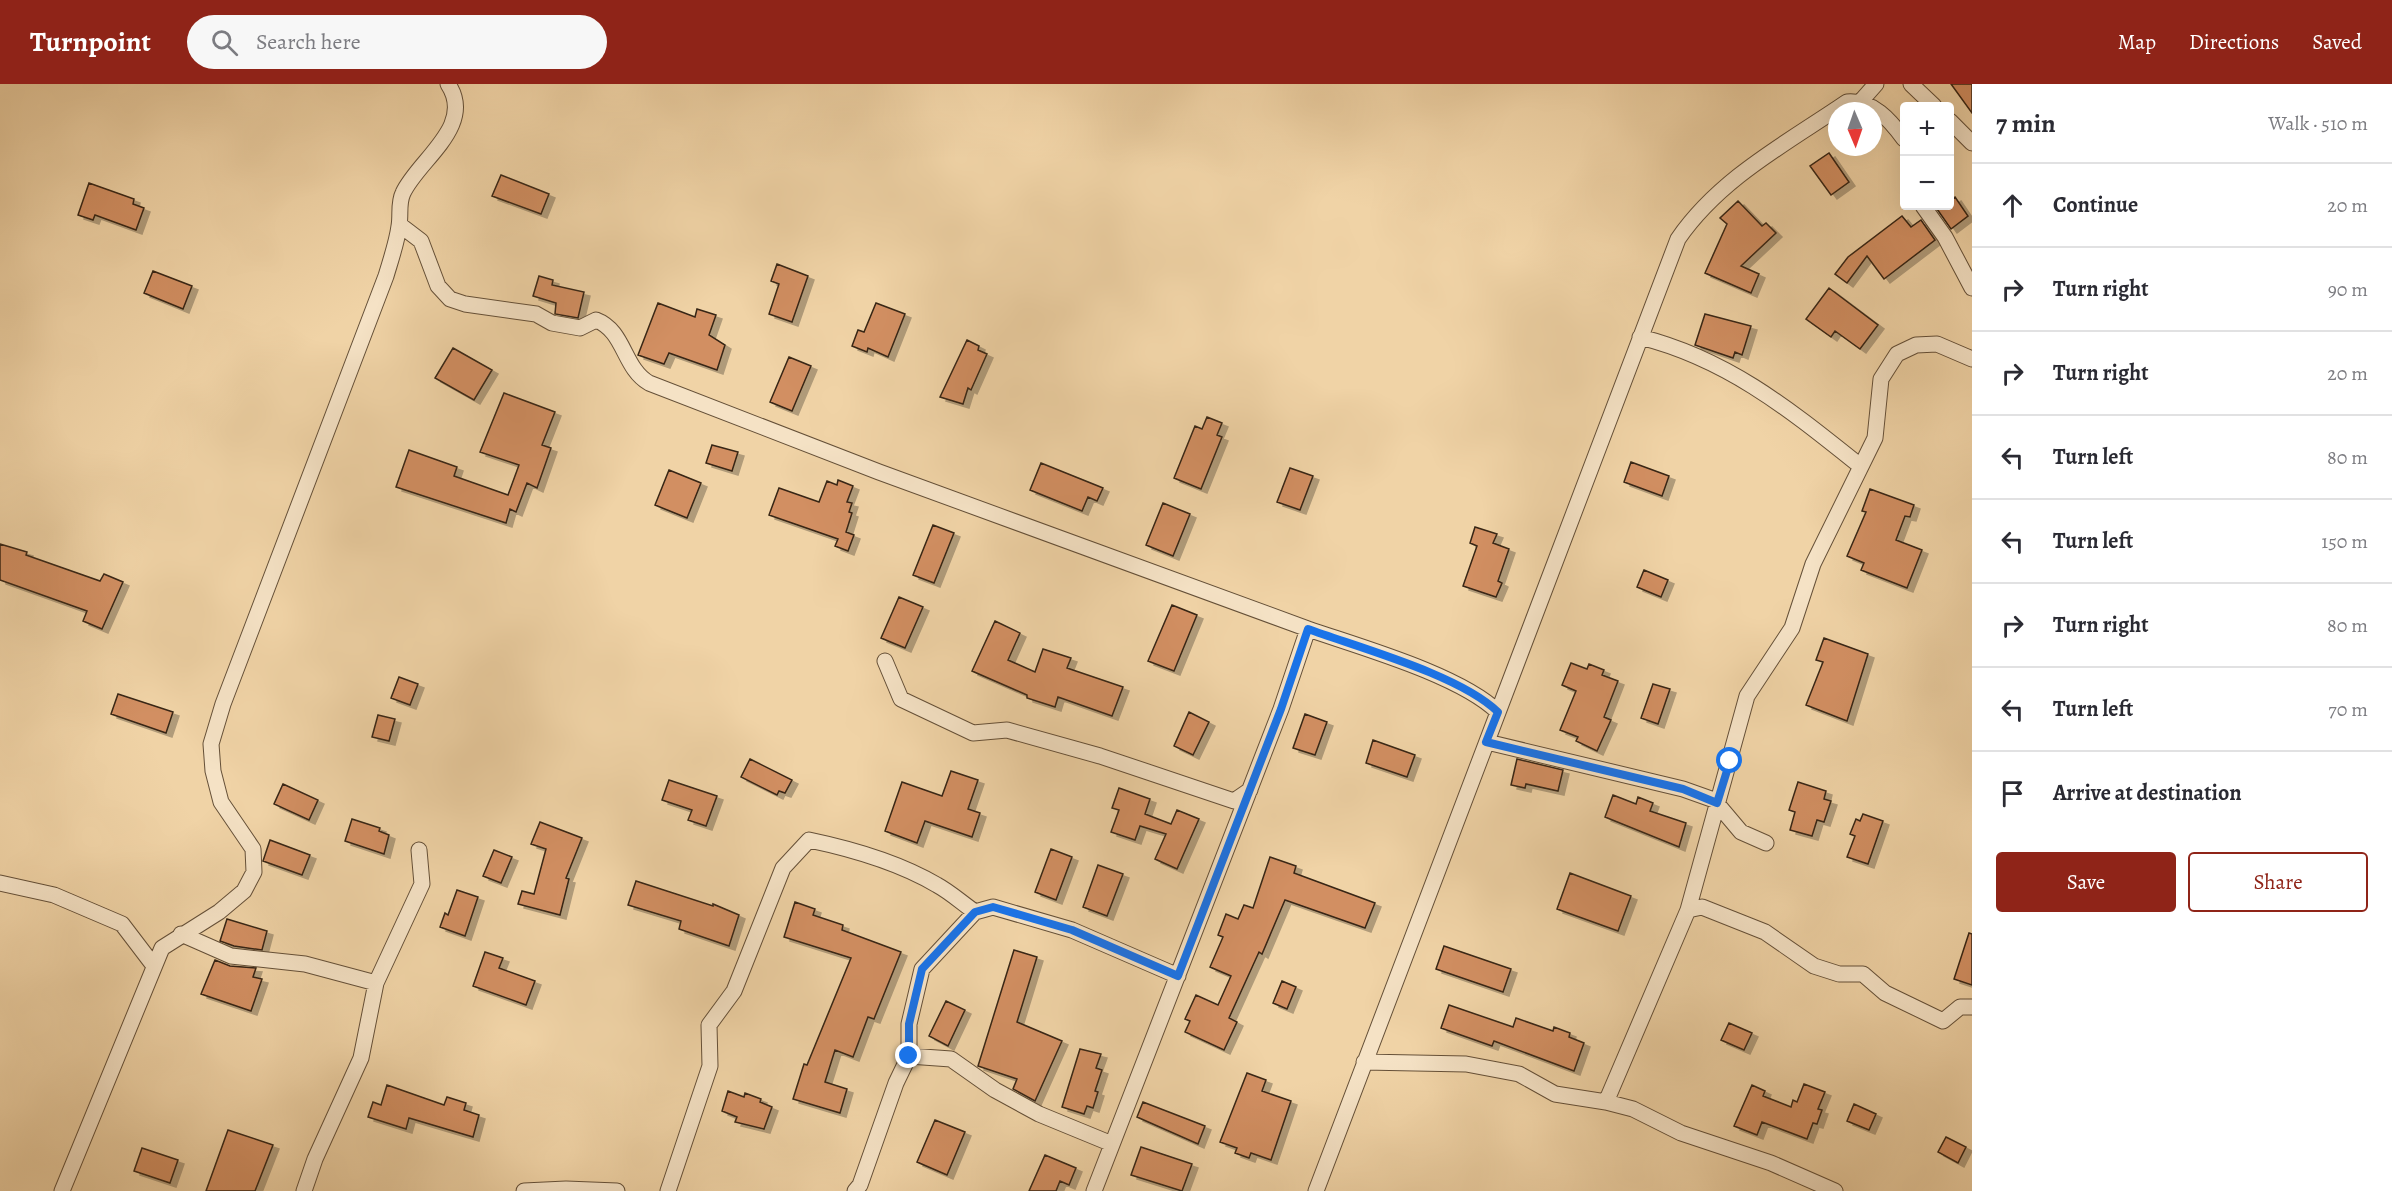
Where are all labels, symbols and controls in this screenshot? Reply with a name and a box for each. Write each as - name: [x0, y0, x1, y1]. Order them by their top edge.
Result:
- search box: [187, 15, 607, 69]
- text: Turnpoint: [30, 23, 151, 61]
- icon: search: [208, 26, 241, 59]
- text: Search here: [256, 27, 361, 57]
- text: Map: [2118, 28, 2156, 56]
- text: Directions: [2189, 28, 2279, 56]
- text: Saved: [2312, 28, 2362, 56]
- north arrow: [1828, 102, 1882, 156]
- map controls: [1900, 102, 1954, 210]
- button: +: [1900, 102, 1954, 156]
- text: 7 min: [1996, 106, 2056, 141]
- text: Walk · 510 m: [2268, 110, 2368, 137]
- button: −: [1900, 156, 1954, 210]
- icon: ahead: [1996, 189, 2029, 222]
- text: Continue: [2053, 190, 2138, 220]
- text: 20 m: [2327, 192, 2368, 219]
- icon: right: [1996, 273, 2029, 306]
- text: Turn right: [2053, 274, 2149, 304]
- text: 90 m: [2328, 276, 2368, 303]
- icon: right: [1996, 357, 2029, 390]
- text: Turn right: [2053, 358, 2149, 388]
- text: 20 m: [2327, 360, 2368, 387]
- icon: left: [1996, 441, 2029, 474]
- text: Turn left: [2053, 442, 2133, 472]
- text: 80 m: [2327, 444, 2368, 471]
- icon: left: [1996, 525, 2029, 558]
- text: Turn left: [2053, 526, 2133, 556]
- text: 150 m: [2321, 528, 2368, 555]
- icon: right: [1996, 609, 2029, 642]
- text: Turn right: [2053, 610, 2149, 640]
- text: 80 m: [2327, 612, 2368, 639]
- icon: left: [1996, 693, 2029, 726]
- text: Turn left: [2053, 694, 2133, 724]
- text: 70 m: [2328, 696, 2368, 723]
- route start: [1716, 747, 1742, 773]
- icon: arrive: [1996, 777, 2029, 810]
- text: Arrive at destination: [2053, 778, 2242, 808]
- button: Save: [1996, 852, 2176, 912]
- button: Share: [2188, 852, 2368, 912]
- route end: [895, 1042, 921, 1068]

